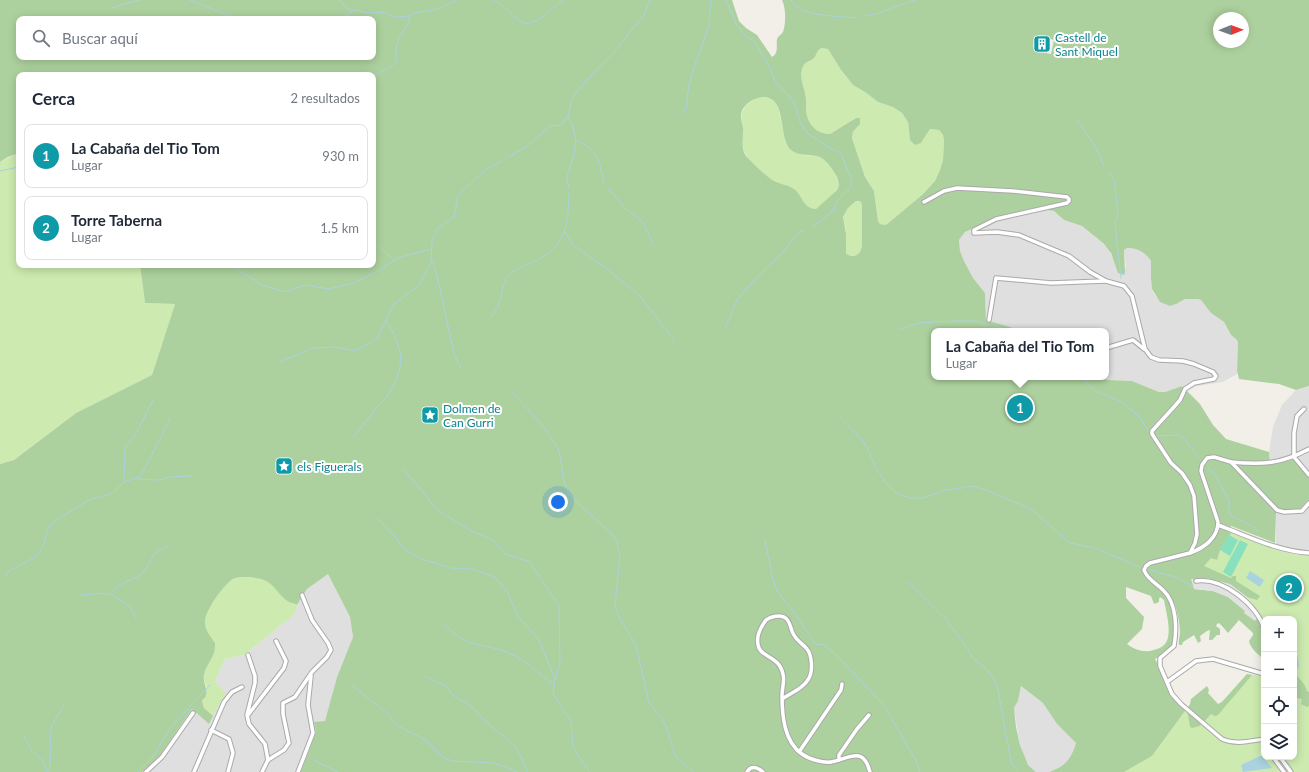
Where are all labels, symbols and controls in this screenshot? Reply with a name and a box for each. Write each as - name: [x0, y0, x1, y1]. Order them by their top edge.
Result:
- north arrow: [1213, 12, 1249, 48]
- search box: [16, 16, 376, 60]
- icon: search: [30, 27, 52, 49]
- text: Buscar aquí: [62, 29, 138, 47]
- place label: Castell de Sant Miquel: [1055, 30, 1118, 59]
- building icon: Castell de Sant Miquel: [1032, 34, 1052, 54]
- text: Cerca: [32, 88, 75, 109]
- text: 2 resultados: [290, 90, 360, 106]
- text: La Cabaña del Tio Tom: [71, 139, 220, 157]
- text: 1: [42, 148, 50, 164]
- text: 930 m: [322, 148, 359, 164]
- text: Lugar: [71, 157, 103, 173]
- text: Torre Taberna: [71, 211, 162, 229]
- text: 2: [42, 220, 50, 236]
- text: 1.5 km: [320, 220, 359, 236]
- text: Lugar: [71, 229, 103, 245]
- popup: [931, 328, 1109, 380]
- text: La Cabaña del Tio Tom: [946, 337, 1094, 355]
- text: Lugar: [946, 355, 977, 371]
- pin: 1: [1007, 393, 1033, 423]
- place label: Dolmen de Can Gurri: [443, 401, 501, 430]
- place icon: Dolmen de Can Gurri: [420, 405, 440, 425]
- place icon: els Figuerals: [274, 456, 294, 476]
- place label: els Figuerals: [297, 459, 362, 474]
- your location: [548, 492, 568, 512]
- pin: 2: [1276, 573, 1302, 603]
- map controls: [1261, 616, 1297, 760]
- button: +: [1261, 616, 1297, 652]
- button: −: [1261, 652, 1297, 688]
- button: locate: [1261, 688, 1297, 724]
- button: layers: [1261, 724, 1297, 760]

